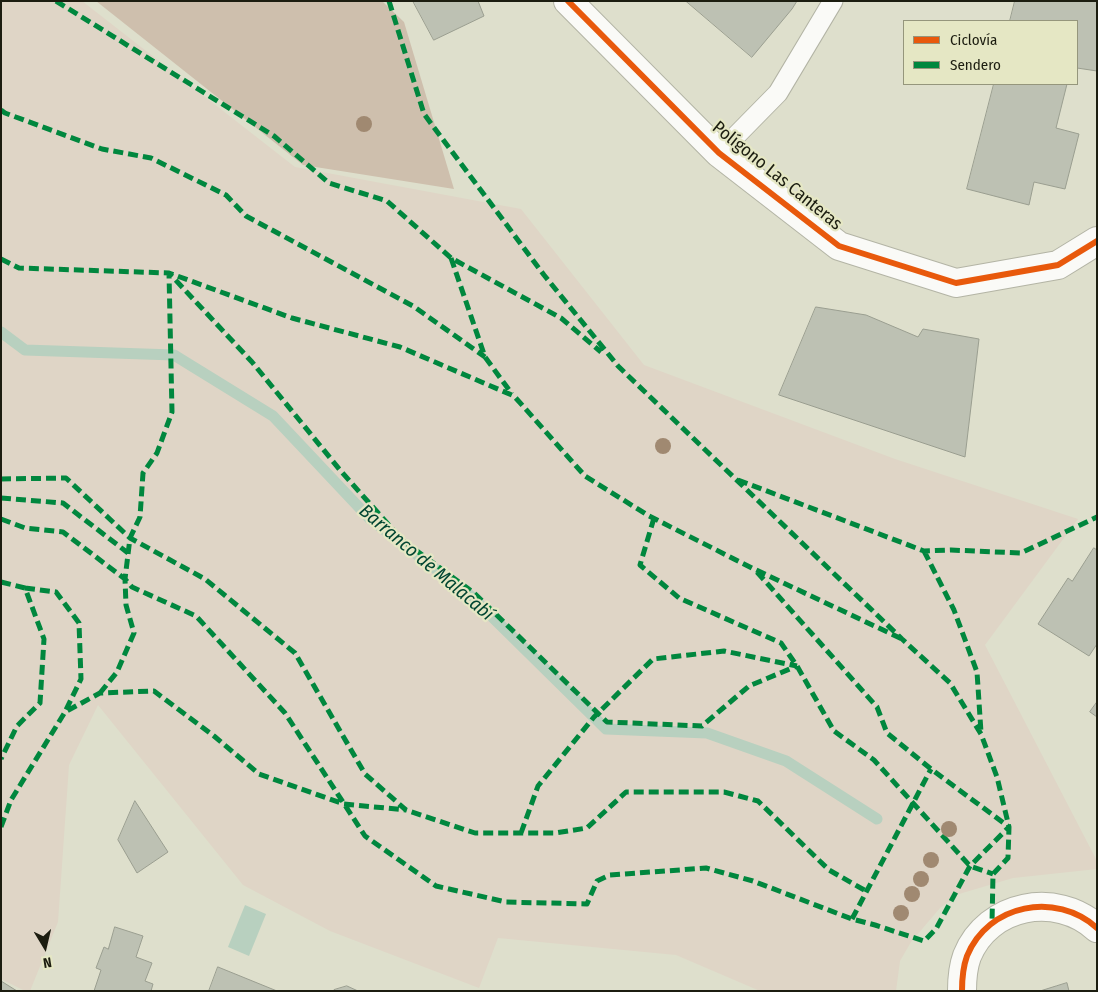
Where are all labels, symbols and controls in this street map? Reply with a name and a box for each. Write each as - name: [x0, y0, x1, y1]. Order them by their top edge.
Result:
- legend: [903, 20, 1078, 85]
- text: Ciclovía: [950, 31, 997, 49]
- text: Sendero: [950, 56, 1001, 74]
- street label: Polígono Las Canteras: [708, 117, 846, 235]
- water label: Barranco de Malacabí: [354, 500, 498, 626]
- north arrow: [20, 922, 70, 972]
- text: N: [42, 953, 53, 971]

